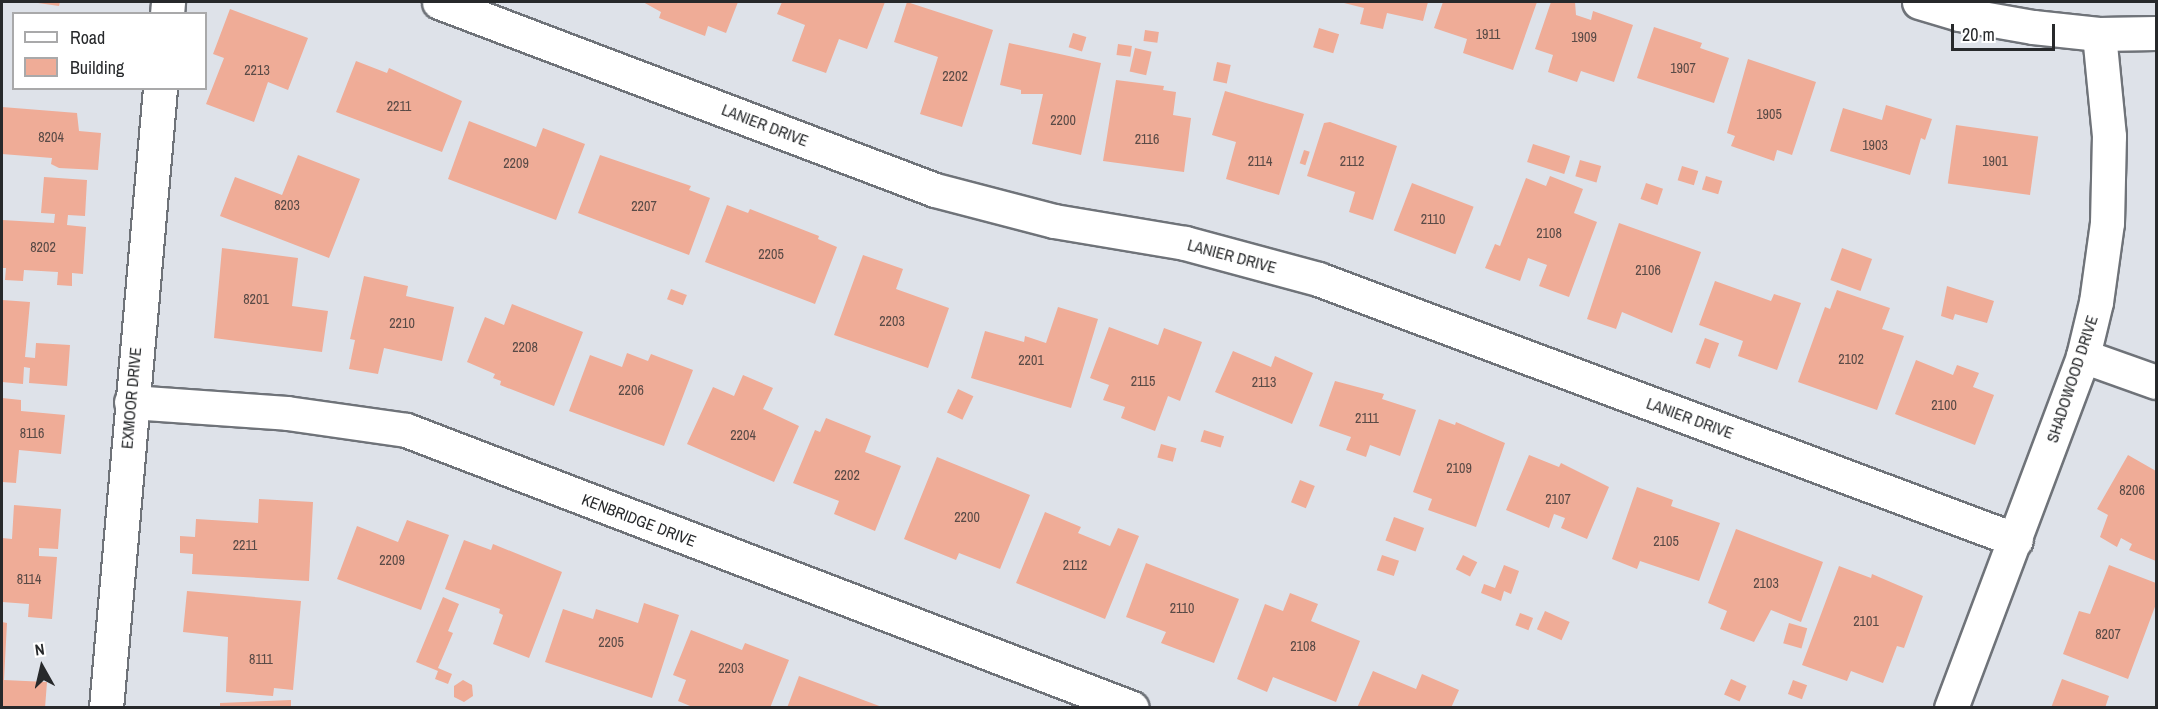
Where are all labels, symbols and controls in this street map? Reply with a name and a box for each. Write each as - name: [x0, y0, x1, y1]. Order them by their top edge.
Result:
- legend: [12, 12, 207, 90]
- scale bar: [1954, 12, 2058, 50]
- text: 20 m: [1962, 22, 1995, 47]
- text: Road: [70, 25, 105, 50]
- house number: 1911: [1476, 26, 1500, 42]
- house number: 1909: [1571, 29, 1597, 45]
- text: Building: [70, 55, 124, 80]
- house number: 1907: [1670, 60, 1696, 76]
- house number: 2213: [244, 62, 270, 78]
- house number: 2202: [942, 68, 968, 84]
- house number: 2211: [387, 98, 411, 114]
- street label: LANIER DRIVE: [719, 100, 811, 150]
- house number: 1905: [1756, 106, 1782, 122]
- house number: 2200: [1050, 112, 1076, 128]
- house number: 8204: [38, 129, 64, 145]
- house number: 2116: [1135, 131, 1159, 147]
- house number: 1903: [1862, 137, 1888, 153]
- house number: 2114: [1248, 153, 1272, 169]
- house number: 2112: [1340, 153, 1364, 169]
- house number: 1901: [1982, 153, 2008, 169]
- house number: 2209: [503, 155, 529, 171]
- house number: 8203: [274, 197, 300, 213]
- house number: 2207: [631, 198, 657, 214]
- house number: 2110: [1421, 211, 1445, 227]
- house number: 2108: [1536, 225, 1562, 241]
- street label: LANIER DRIVE: [1186, 235, 1278, 277]
- house number: 8202: [30, 239, 56, 255]
- house number: 2205: [758, 246, 784, 262]
- house number: 2106: [1635, 262, 1661, 278]
- house number: 8201: [243, 291, 269, 307]
- house number: 2203: [879, 313, 905, 329]
- street label: SHADOWOOD DRIVE: [2042, 313, 2102, 445]
- house number: 2210: [389, 315, 415, 331]
- house number: 2208: [512, 339, 538, 355]
- street label: EXMOOR DRIVE: [117, 346, 145, 450]
- house number: 2102: [1838, 351, 1864, 367]
- house number: 2201: [1018, 352, 1044, 368]
- house number: 2115: [1131, 373, 1155, 389]
- house number: 2113: [1252, 374, 1276, 390]
- house number: 2206: [618, 382, 644, 398]
- street label: LANIER DRIVE: [1644, 393, 1736, 443]
- house number: 2100: [1931, 397, 1957, 413]
- house number: 2111: [1355, 410, 1379, 426]
- house number: 8116: [20, 425, 44, 441]
- house number: 2204: [730, 427, 756, 443]
- house number: 2109: [1446, 460, 1472, 476]
- house number: 2202: [834, 467, 860, 483]
- house number: 8206: [2119, 482, 2145, 498]
- street label: KENBRIDGE DRIVE: [579, 489, 699, 551]
- house number: 2107: [1545, 491, 1571, 507]
- house number: 2200: [954, 509, 980, 525]
- house number: 2105: [1653, 533, 1679, 549]
- house number: 2211: [233, 537, 257, 553]
- house number: 2209: [379, 552, 405, 568]
- house number: 2112: [1063, 557, 1087, 573]
- house number: 8114: [17, 571, 41, 587]
- house number: 2103: [1753, 575, 1779, 591]
- house number: 2110: [1170, 600, 1194, 616]
- house number: 2101: [1853, 613, 1879, 629]
- house number: 8207: [2095, 626, 2121, 642]
- house number: 2205: [598, 634, 624, 650]
- north arrow: [12, 637, 72, 697]
- text: N: [33, 638, 46, 661]
- house number: 2108: [1290, 638, 1316, 654]
- house number: 8111: [249, 651, 273, 667]
- house number: 2203: [718, 660, 744, 676]

